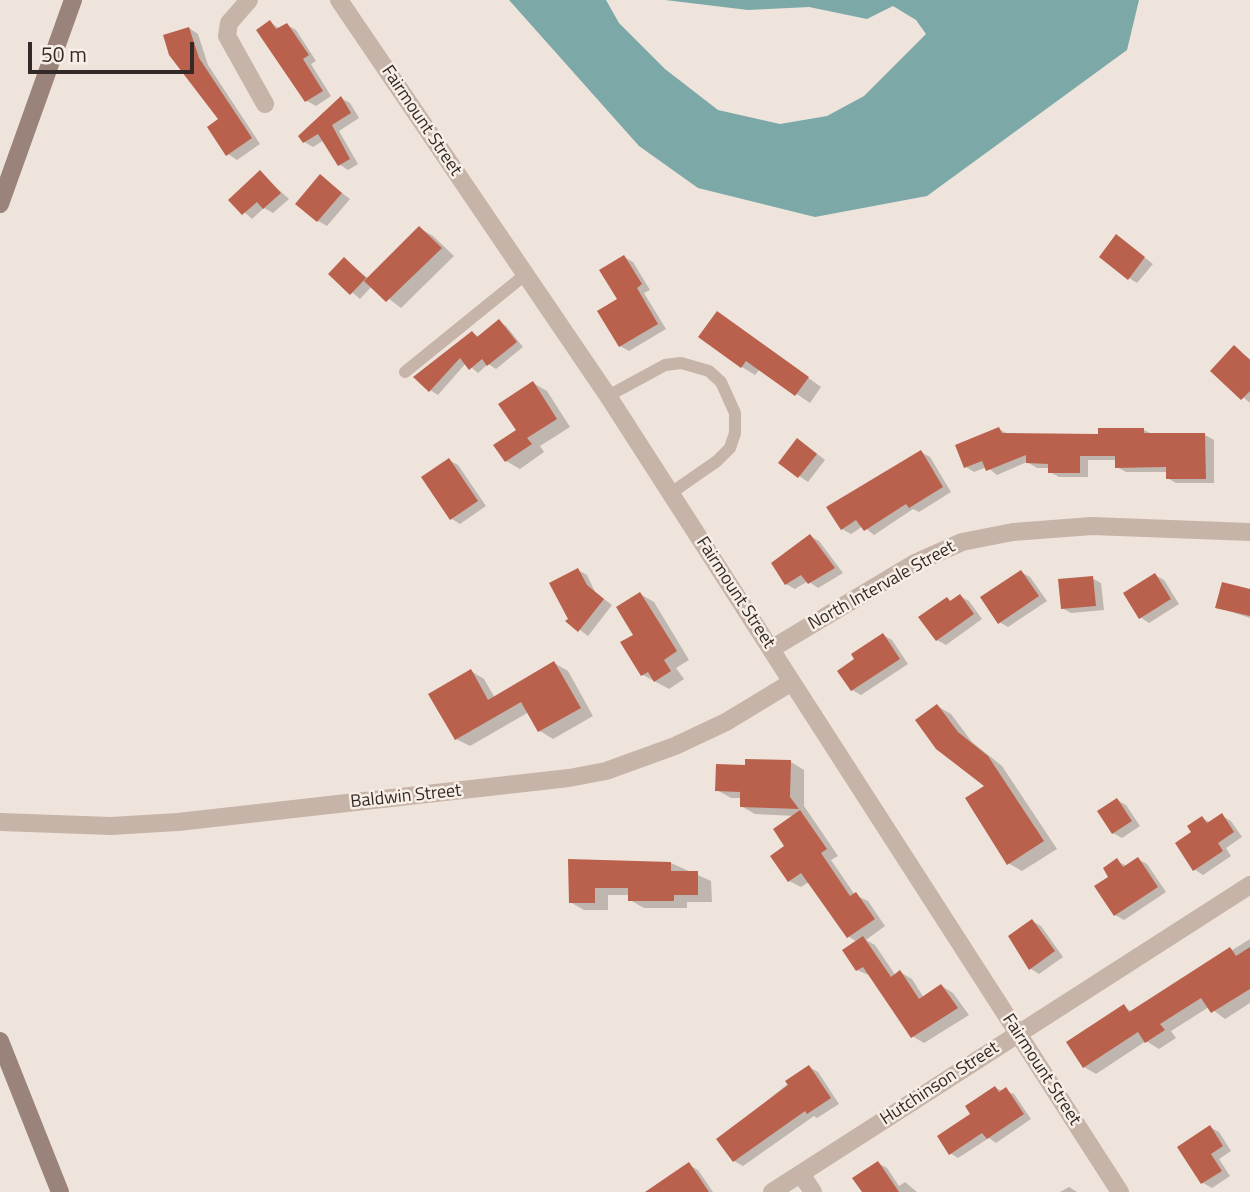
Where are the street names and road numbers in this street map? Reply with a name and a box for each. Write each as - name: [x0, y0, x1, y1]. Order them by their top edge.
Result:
- street label: Fairmount Street: [376, 62, 466, 180]
- street label: Fairmount Street: [691, 533, 779, 653]
- street label: North Intervale Street: [805, 537, 959, 635]
- street label: Baldwin Street: [349, 780, 463, 814]
- street label: Fairmount Street: [997, 1010, 1085, 1130]
- street label: Hutchinson Street: [877, 1038, 1003, 1130]

